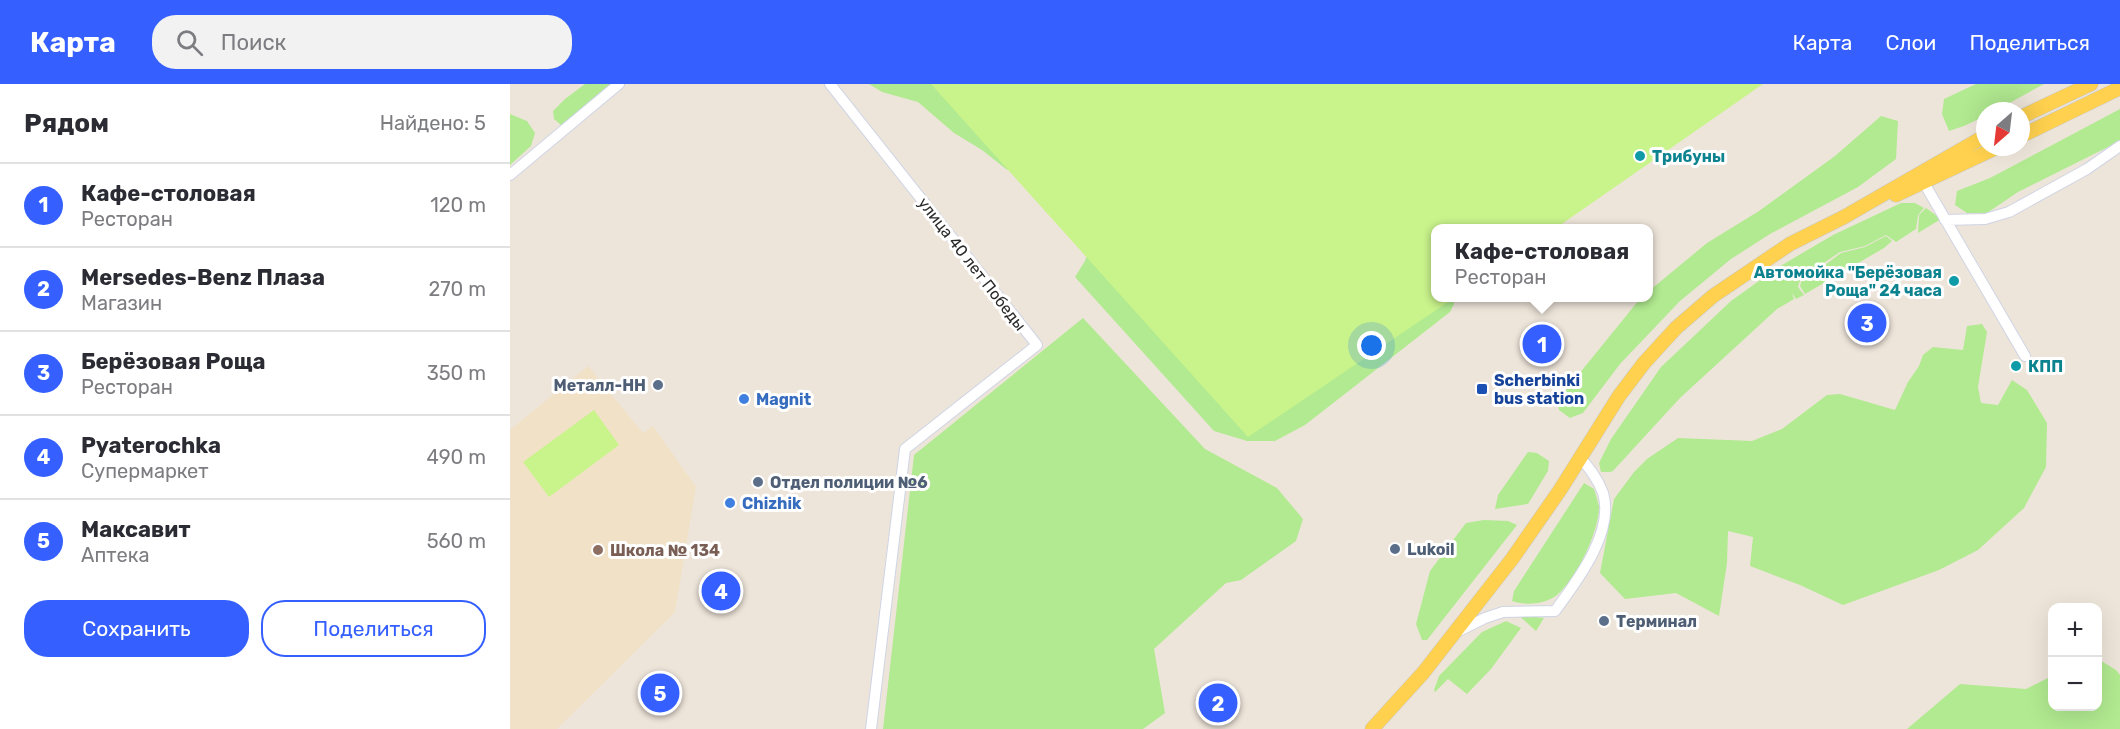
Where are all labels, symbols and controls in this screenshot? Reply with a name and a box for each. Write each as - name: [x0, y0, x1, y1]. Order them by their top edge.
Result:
- search box: [152, 15, 572, 69]
- text: Карта: [30, 26, 116, 59]
- icon: search: [173, 26, 206, 59]
- text: Поиск: [221, 29, 286, 56]
- text: Карта: [1792, 30, 1852, 55]
- text: Слои: [1885, 30, 1936, 55]
- text: Поделиться: [1969, 30, 2090, 55]
- north arrow: [1976, 102, 2030, 156]
- text: Рядом: [24, 108, 109, 139]
- text: Найдено: 5: [380, 111, 486, 135]
- place label: Трибуны: [1652, 147, 1725, 166]
- marker: Трибуны: [1633, 149, 1647, 163]
- text: Кафе-столовая: [81, 180, 256, 207]
- text: 1: [39, 193, 48, 217]
- text: 120 m: [430, 193, 486, 217]
- street label: улица 40 лет Победы: [914, 193, 1030, 335]
- text: Ресторан: [81, 207, 173, 231]
- popup: [1431, 224, 1653, 302]
- text: Кафе-столовая: [1455, 238, 1629, 265]
- place label: Автомойка "Берёзовая Роща" 24 часа: [1754, 263, 1942, 300]
- text: Mersedes-Benz Плаза: [81, 264, 325, 291]
- text: Ресторан: [1455, 265, 1547, 289]
- marker: Автомойка "Берёзовая Роща" 24 часа: [1947, 274, 1961, 288]
- text: 2: [37, 277, 50, 301]
- text: 270 m: [429, 277, 486, 301]
- text: Магазин: [81, 291, 162, 315]
- pin: 3: [1848, 300, 1886, 346]
- pin: 1: [1522, 322, 1562, 366]
- your location: [1357, 331, 1386, 360]
- text: Берёзовая Роща: [81, 348, 266, 375]
- place label: КПП: [2028, 357, 2063, 376]
- marker: КПП: [2009, 359, 2023, 373]
- text: 3: [37, 361, 50, 385]
- text: 350 m: [427, 361, 486, 385]
- place label: Scherbinki bus station: [1494, 371, 1584, 408]
- text: Ресторан: [81, 375, 173, 399]
- place label: Металл-НН: [554, 376, 646, 395]
- marker: Металл-НН: [651, 378, 665, 392]
- marker: Scherbinki bus station: [1475, 382, 1489, 396]
- place label: Magnit: [756, 390, 812, 409]
- marker: Magnit: [737, 392, 751, 406]
- text: Pyaterochka: [81, 432, 221, 459]
- text: 4: [37, 445, 50, 469]
- text: 490 m: [427, 445, 486, 469]
- text: Супермаркет: [81, 459, 209, 483]
- place label: Отдел полиции №6: [770, 473, 928, 492]
- marker: Отдел полиции №6: [751, 475, 765, 489]
- place label: Chizhik: [742, 494, 802, 513]
- marker: Chizhik: [723, 496, 737, 510]
- text: Максавит: [81, 516, 190, 543]
- text: 5: [37, 529, 50, 553]
- text: 560 m: [427, 529, 486, 553]
- place label: Lukoil: [1407, 540, 1455, 559]
- place label: Школа № 134: [610, 541, 720, 560]
- marker: Lukoil: [1388, 542, 1402, 556]
- text: Аптека: [81, 543, 149, 567]
- marker: Школа № 134: [591, 543, 605, 557]
- pin: 4: [702, 568, 740, 614]
- button: Сохранить: [24, 600, 249, 657]
- button: Поделиться: [261, 600, 486, 657]
- map controls: [2048, 603, 2102, 711]
- button: +: [2048, 603, 2102, 657]
- place label: Терминал: [1616, 612, 1697, 631]
- marker: Терминал: [1597, 614, 1611, 628]
- button: −: [2048, 657, 2102, 711]
- pin: 5: [640, 670, 680, 716]
- pin: 2: [1198, 680, 1238, 726]

